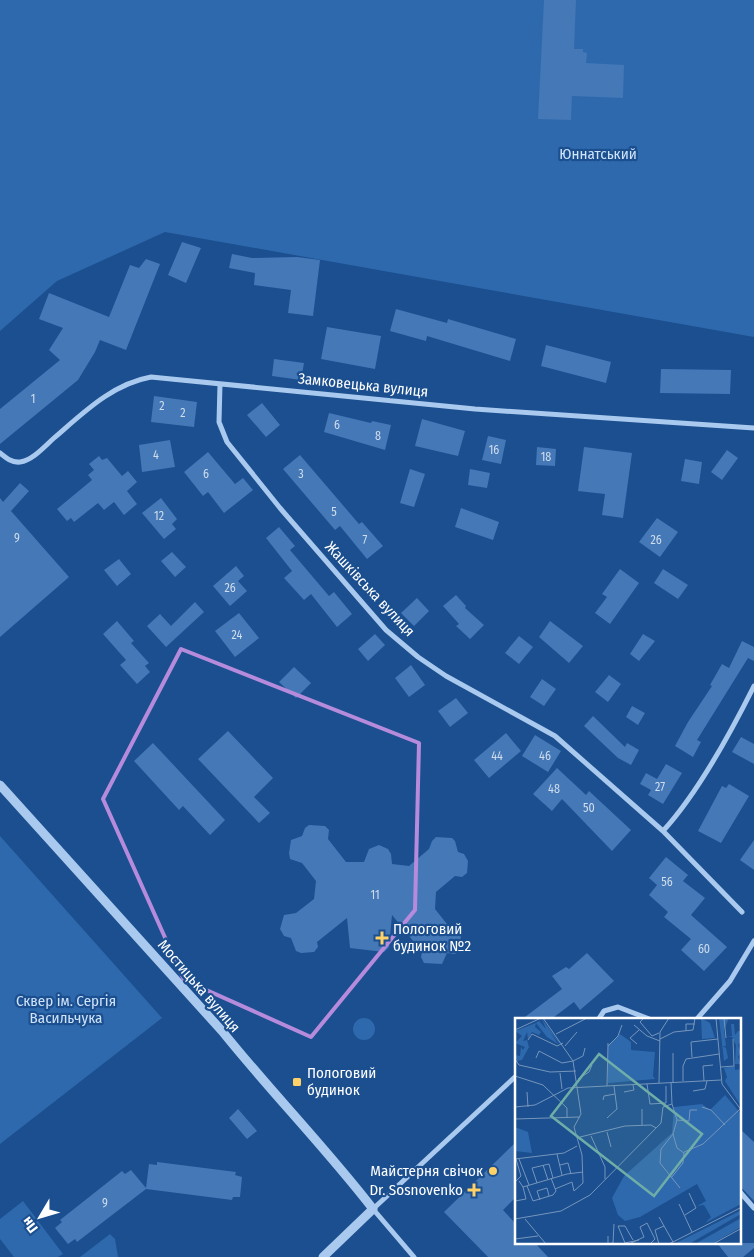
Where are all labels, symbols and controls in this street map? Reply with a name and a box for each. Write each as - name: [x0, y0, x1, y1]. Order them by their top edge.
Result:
- park label: Юннатський: [559, 145, 637, 163]
- street label: Замковецька вулиця: [297, 369, 429, 401]
- house number: 1: [31, 392, 35, 406]
- house number: 2: [159, 399, 165, 413]
- house number: 2: [180, 406, 186, 420]
- house number: 6: [334, 418, 340, 432]
- house number: 8: [375, 429, 381, 443]
- house number: 16: [489, 443, 499, 457]
- house number: 4: [153, 448, 159, 462]
- house number: 18: [541, 450, 551, 464]
- house number: 6: [203, 467, 209, 481]
- house number: 3: [298, 467, 304, 481]
- house number: 5: [331, 505, 337, 519]
- house number: 12: [154, 509, 164, 523]
- house number: 9: [14, 531, 20, 545]
- house number: 7: [363, 533, 368, 547]
- house number: 26: [650, 533, 662, 547]
- street label: Жашківська вулиця: [321, 538, 419, 640]
- house number: 26: [224, 581, 236, 595]
- house number: 24: [232, 628, 243, 642]
- house number: 44: [491, 749, 503, 763]
- house number: 46: [539, 749, 551, 763]
- house number: 27: [655, 780, 665, 794]
- house number: 48: [548, 782, 560, 796]
- house number: 50: [583, 801, 595, 815]
- house number: 56: [661, 875, 673, 889]
- house number: 11: [370, 888, 380, 902]
- place label: Пологовий будинок №2: [393, 920, 471, 955]
- marker: Пологовий будинок №2: [375, 931, 389, 945]
- street label: Мостицька вулиця: [154, 936, 244, 1036]
- house number: 60: [698, 942, 710, 956]
- park label: Сквер ім. Сергія Васильчука: [16, 992, 116, 1027]
- inset map: [515, 1018, 742, 1244]
- place label: Пологовий будинок: [307, 1064, 376, 1099]
- marker: Пологовий будинок: [291, 1076, 303, 1088]
- place label: Майстерня свічок: [370, 1162, 483, 1180]
- marker: Майстерня свічок: [487, 1165, 499, 1177]
- place label: Dr. Sosnovenko: [369, 1181, 463, 1199]
- marker: Dr. Sosnovenko: [467, 1183, 481, 1197]
- north arrow: [15, 1192, 65, 1242]
- house number: 9: [102, 1196, 108, 1210]
- text: Пн: [19, 1213, 42, 1236]

